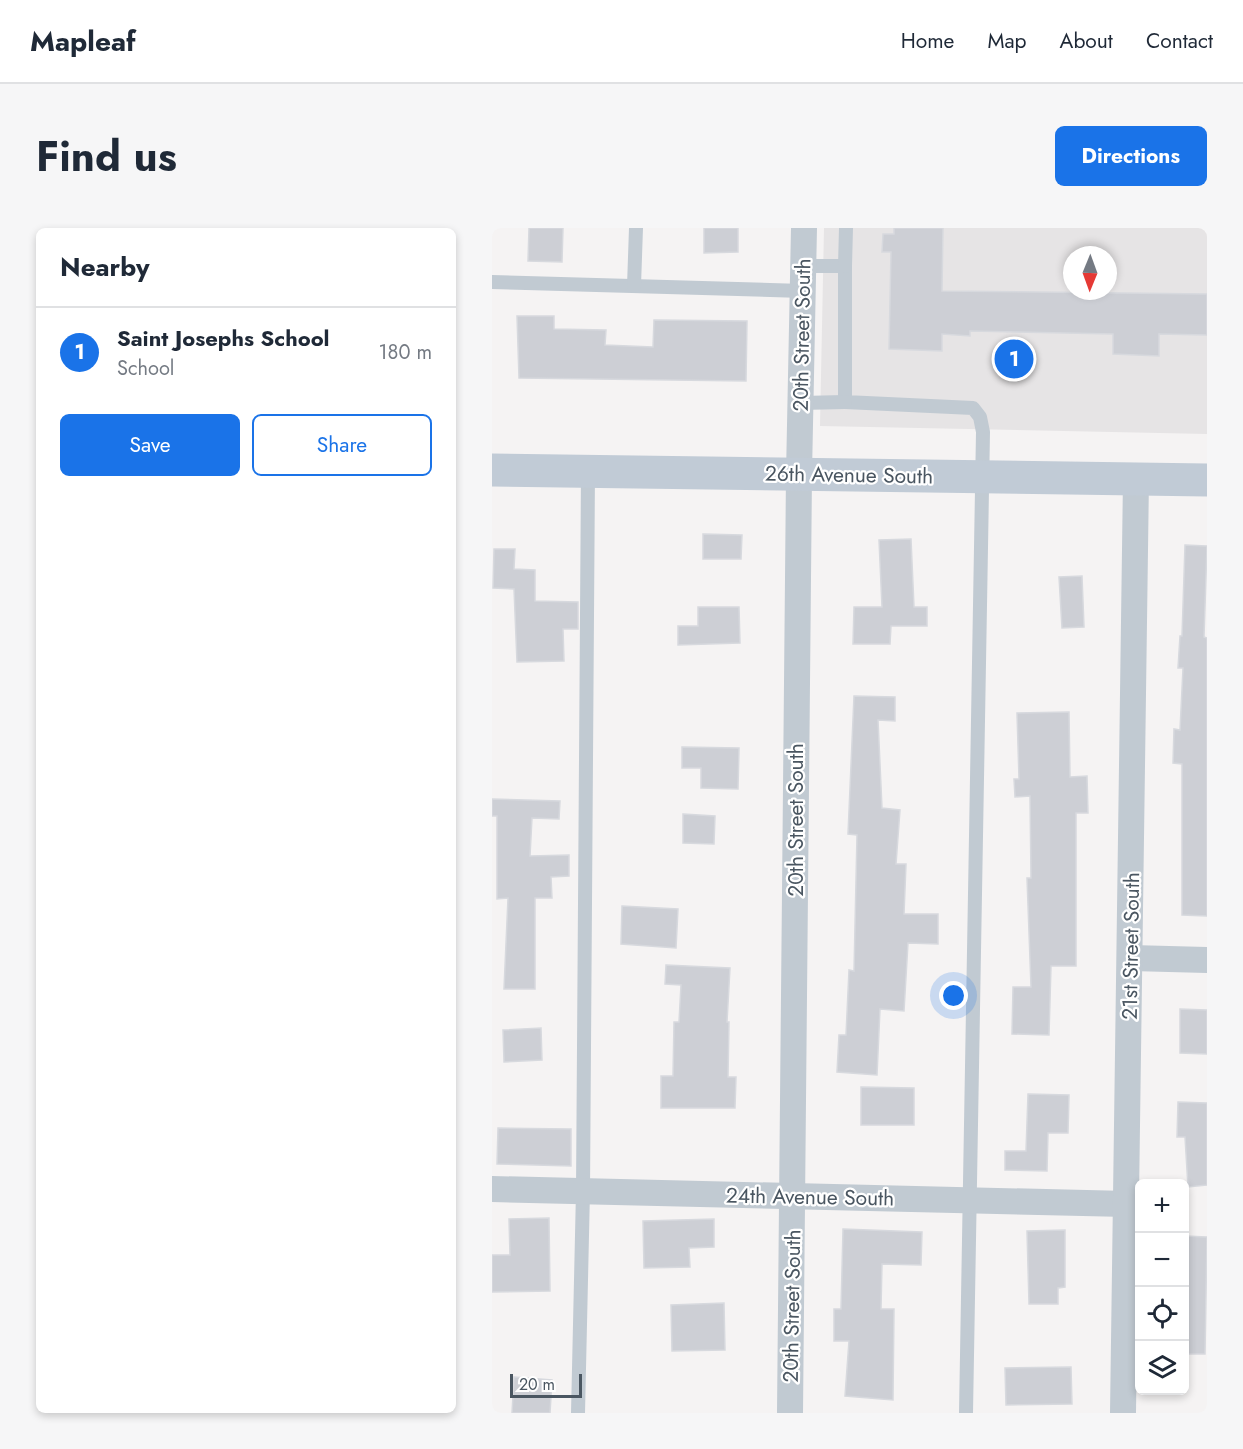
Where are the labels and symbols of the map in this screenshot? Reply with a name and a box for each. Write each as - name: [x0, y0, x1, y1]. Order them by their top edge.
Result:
- north arrow: [1063, 246, 1117, 300]
- street label: 20th Street South: [786, 258, 818, 412]
- pin: 1: [994, 336, 1034, 382]
- street label: 26th Avenue South: [765, 459, 933, 491]
- street label: 20th Street South: [781, 743, 811, 897]
- street label: 21st Street South: [1115, 872, 1147, 1020]
- your location: [939, 981, 968, 1010]
- street label: 24th Avenue South: [726, 1181, 894, 1213]
- street label: 20th Street South: [776, 1229, 808, 1383]
- scale bar: [510, 1371, 582, 1398]

